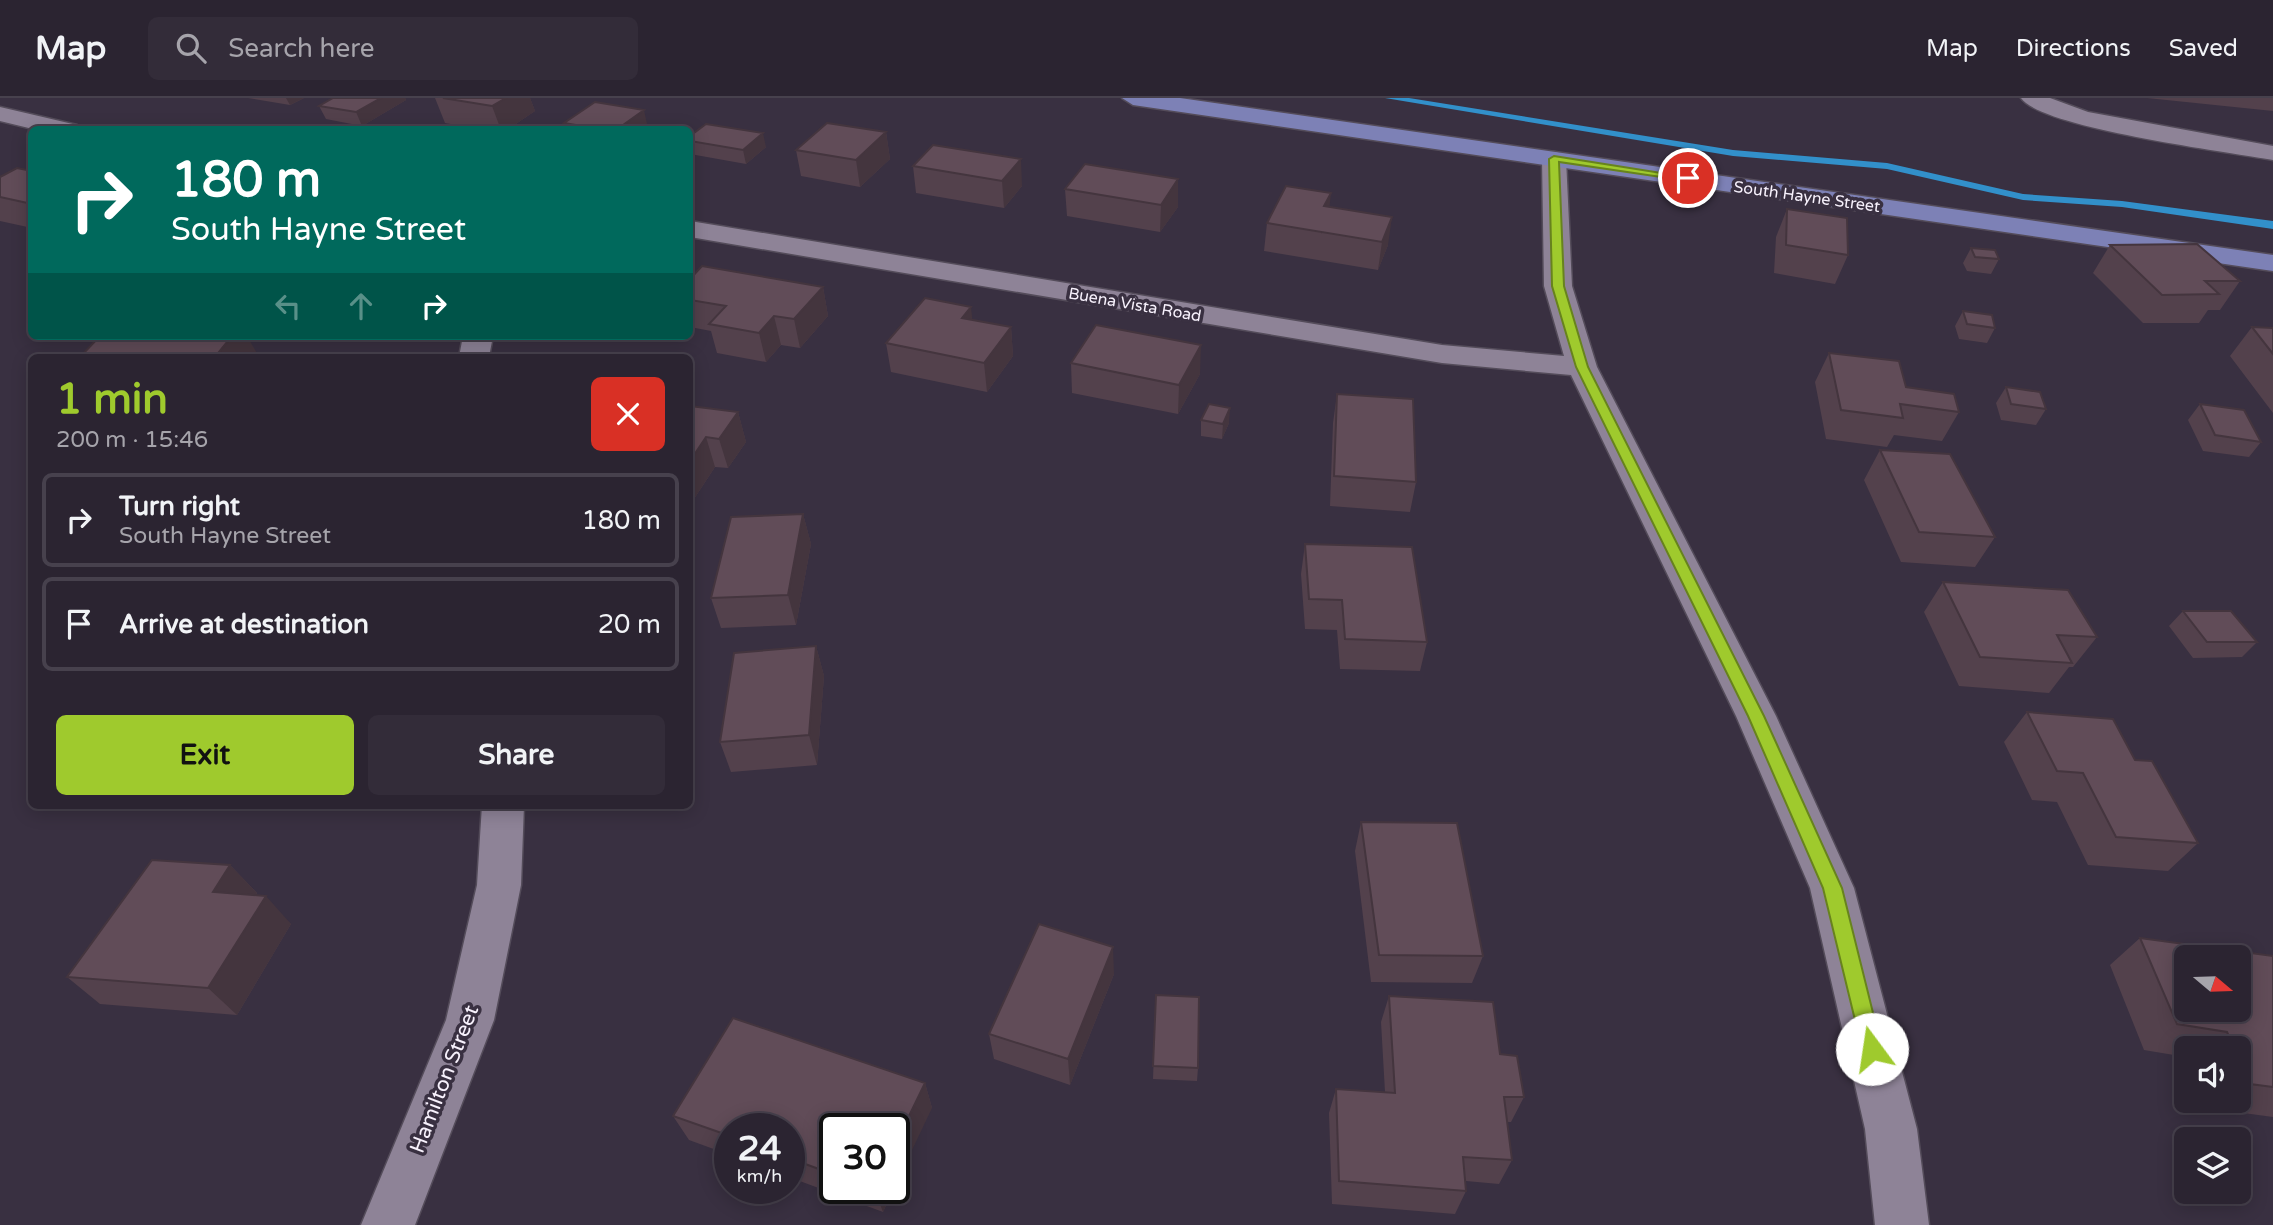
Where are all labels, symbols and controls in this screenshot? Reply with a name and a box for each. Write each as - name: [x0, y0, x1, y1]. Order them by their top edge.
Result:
- search box: [148, 17, 638, 80]
- text: Map: [35, 29, 106, 68]
- icon: search: [172, 29, 210, 67]
- text: Search here: [228, 33, 374, 64]
- text: Map: [1926, 34, 1978, 63]
- text: Directions: [2016, 34, 2131, 63]
- text: Saved: [2169, 34, 2238, 63]
- pin: [1658, 148, 1718, 208]
- text: 180 m: [171, 151, 321, 210]
- icon: right: [56, 154, 147, 245]
- icon: arrive: [1669, 159, 1707, 197]
- street label: South Hayne Street: [1732, 177, 1881, 217]
- text: South Hayne Street: [171, 211, 466, 249]
- street label: Buena Vista Road: [1067, 283, 1203, 327]
- icon: left: [269, 287, 307, 325]
- icon: ahead: [342, 287, 380, 325]
- icon: right: [415, 287, 453, 325]
- text: 1 min: [56, 374, 168, 425]
- button: close: [591, 377, 665, 451]
- text: 200 m · 15:46: [56, 426, 208, 454]
- text: Turn right: [119, 491, 240, 522]
- icon: right: [60, 501, 98, 539]
- text: 180 m: [581, 505, 661, 536]
- text: South Hayne Street: [119, 522, 331, 550]
- icon: arrive: [60, 605, 98, 643]
- text: Arrive at destination: [119, 609, 369, 640]
- text: 20 m: [598, 609, 661, 640]
- button: Exit: [56, 715, 354, 795]
- button: Share: [368, 715, 665, 795]
- north arrow: [2174, 945, 2250, 1022]
- map controls: [2174, 945, 2251, 1204]
- street label: Hamilton Street: [405, 1002, 484, 1157]
- position arrow: [1835, 1012, 1909, 1086]
- button: sound: [2174, 1036, 2251, 1113]
- speed limit sign: 30: [819, 1113, 910, 1204]
- button: layers: [2174, 1127, 2251, 1204]
- text: 24: [738, 1128, 781, 1170]
- text: km/h: [737, 1165, 782, 1187]

